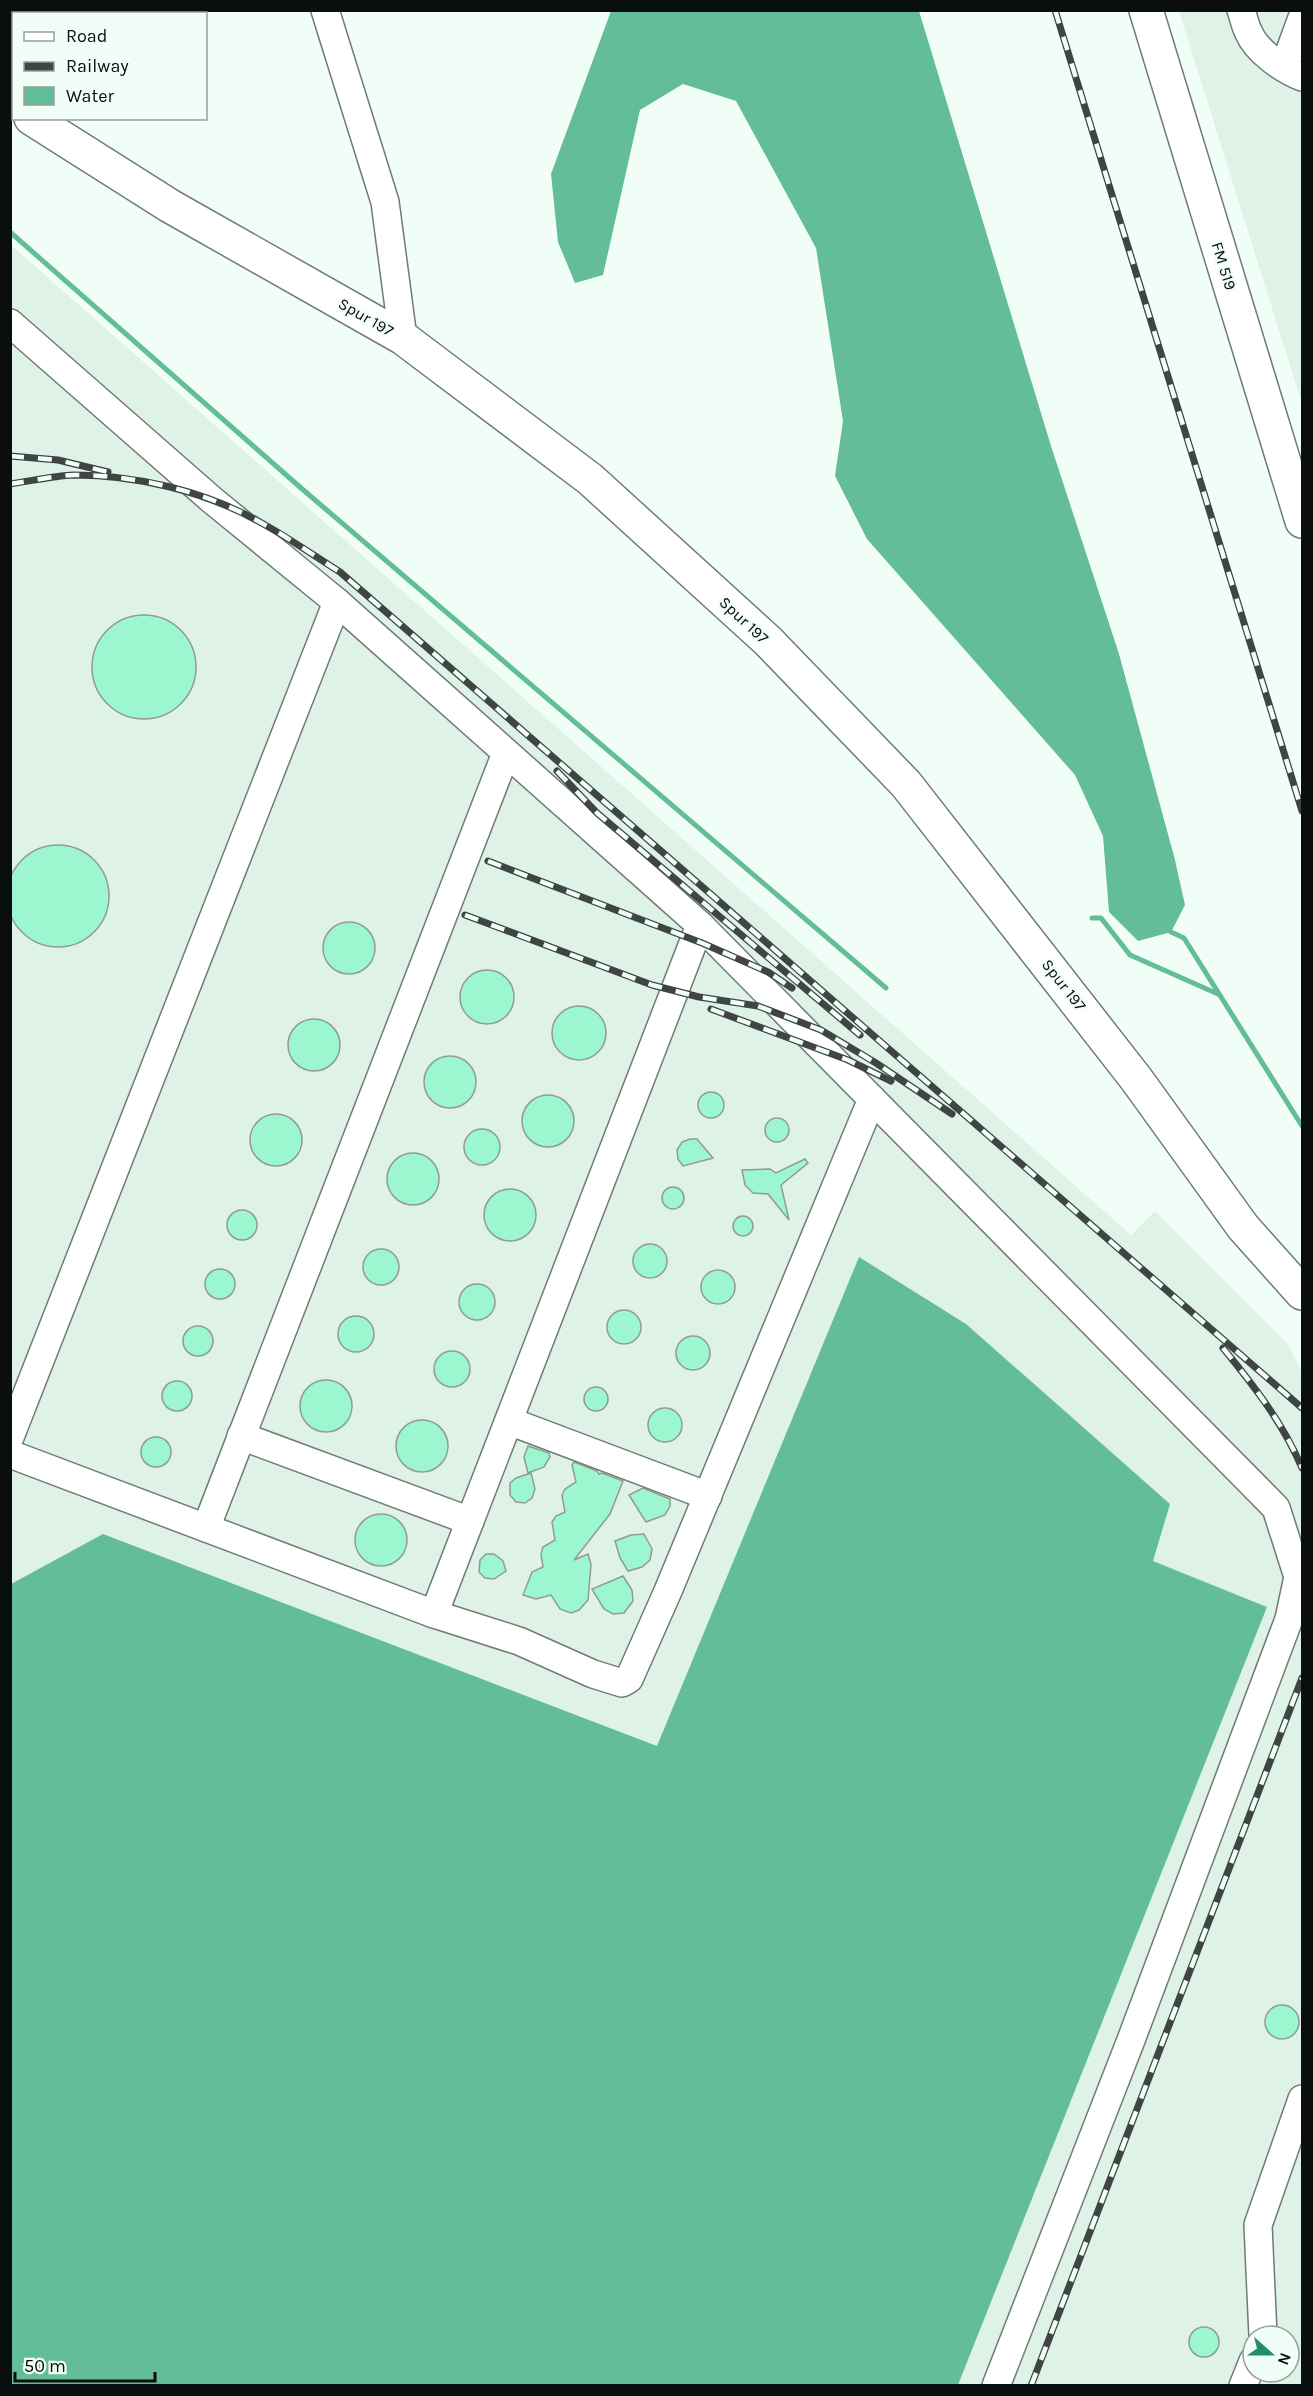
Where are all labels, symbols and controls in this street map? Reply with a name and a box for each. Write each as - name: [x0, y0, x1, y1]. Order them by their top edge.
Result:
- legend: [12, 12, 207, 120]
- text: Road: [66, 25, 107, 47]
- text: Railway: [66, 55, 129, 77]
- text: Water: [66, 85, 114, 107]
- street label: FM 519: [1208, 240, 1240, 292]
- street label: Spur 197: [335, 294, 397, 341]
- street label: Spur 197: [715, 592, 773, 648]
- street label: Spur 197: [1038, 955, 1090, 1015]
- north arrow: [1241, 2324, 1301, 2384]
- scale bar: [15, 2345, 154, 2383]
- text: N: [1274, 2350, 1295, 2368]
- text: 50 m: [24, 2355, 66, 2377]

